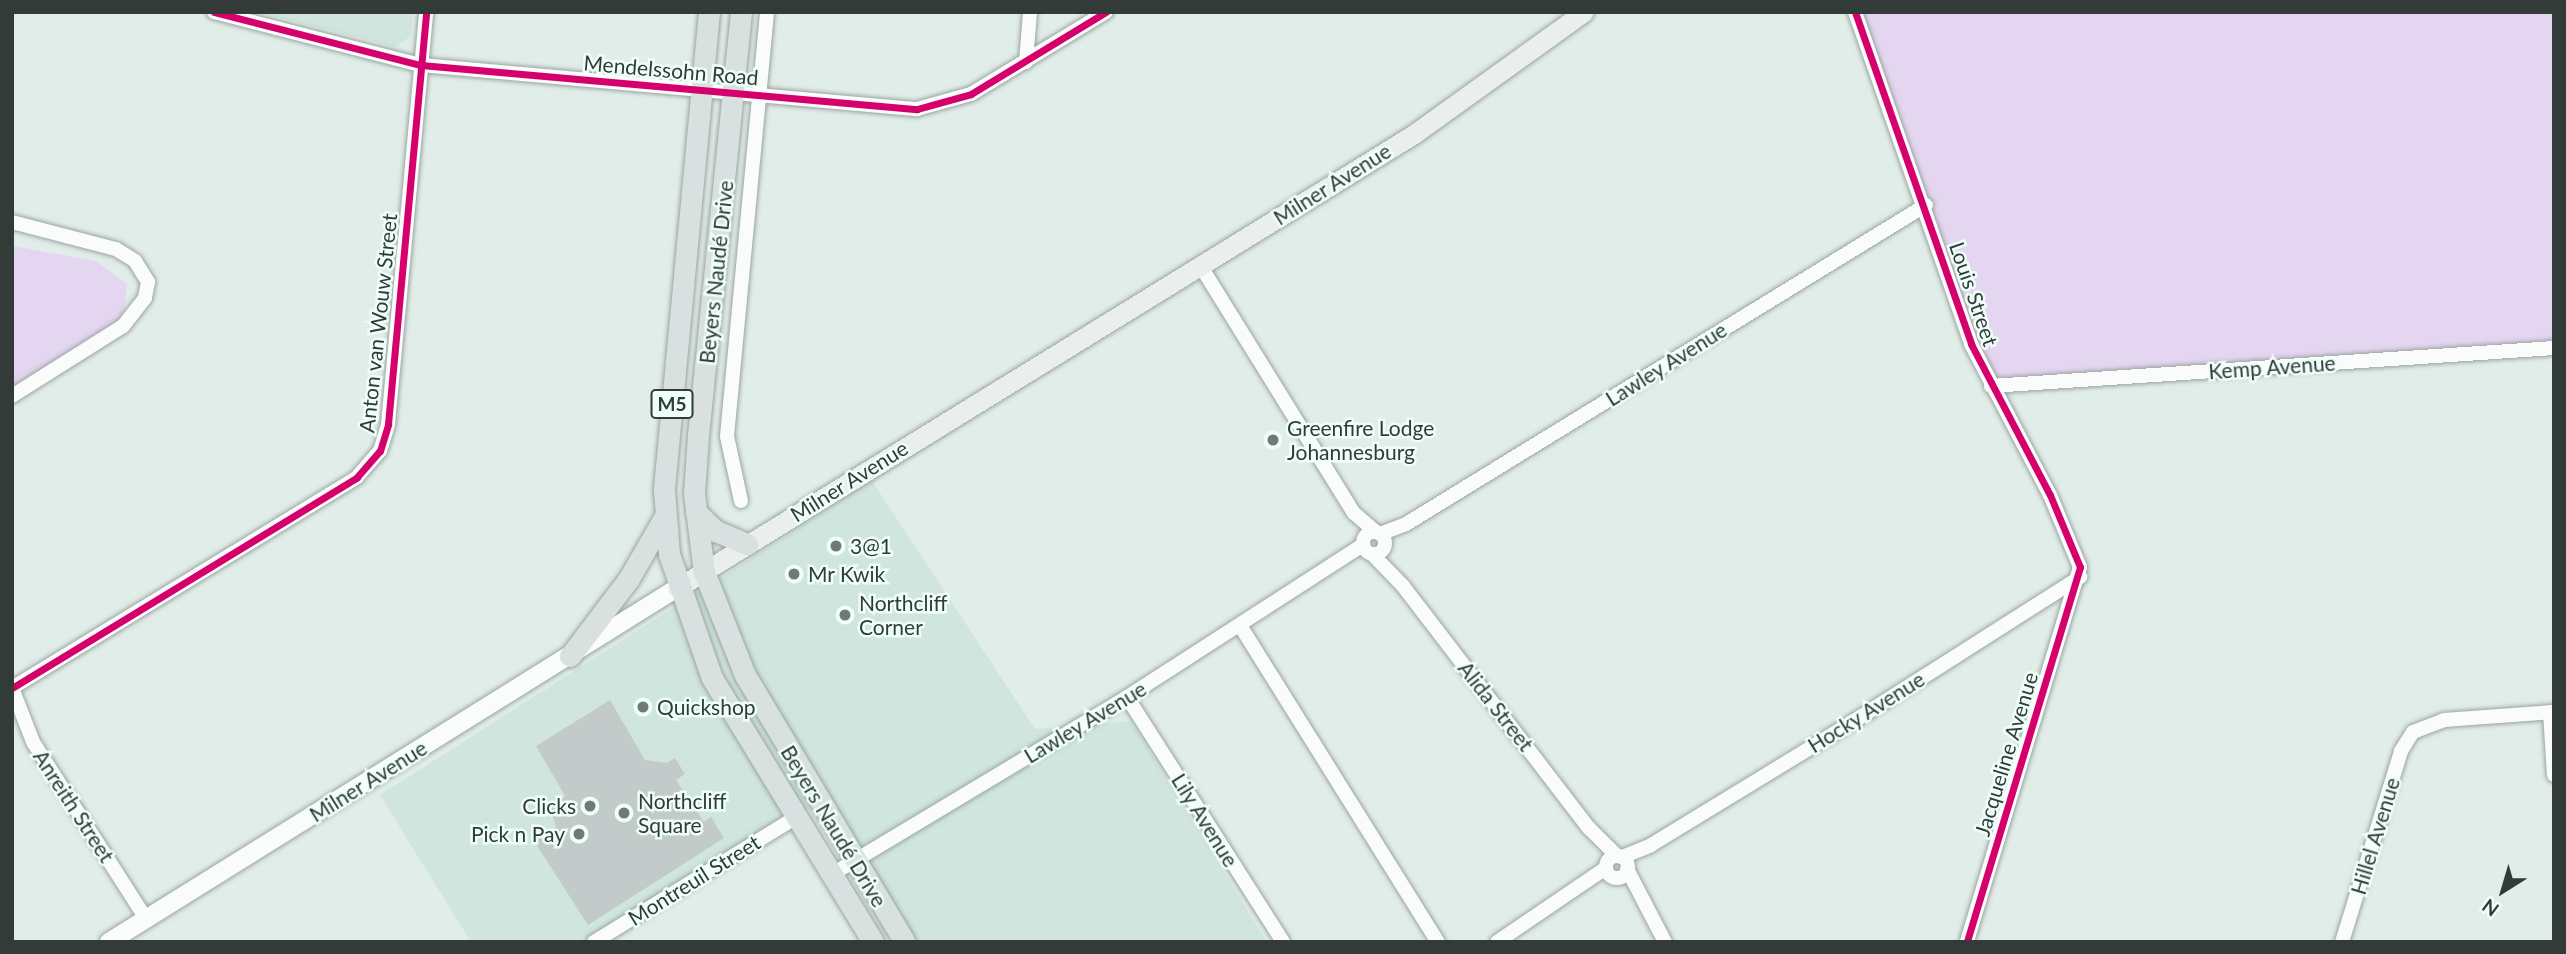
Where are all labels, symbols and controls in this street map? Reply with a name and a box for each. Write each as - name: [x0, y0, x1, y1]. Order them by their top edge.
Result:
- street label: Mendelssohn Road: [583, 50, 759, 90]
- street label: Milner Avenue: [1268, 138, 1396, 230]
- street label: Beyers Naudé Drive: [694, 179, 738, 365]
- street label: Anton van Wouw Street: [354, 211, 402, 435]
- street label: Louis Street: [1944, 239, 2004, 349]
- street label: Lawley Avenue: [1600, 316, 1732, 412]
- street label: Kemp Avenue: [2207, 350, 2337, 384]
- road number: M5: [649, 388, 695, 420]
- place label: Greenfire Lodge Johannesburg: [1287, 415, 1434, 465]
- marker: Greenfire Lodge Johannesburg: [1265, 432, 1281, 448]
- street label: Milner Avenue: [785, 435, 913, 527]
- place label: 3@1: [850, 533, 892, 559]
- marker: 3@1: [828, 538, 844, 554]
- place label: Mr Kwik: [808, 561, 886, 587]
- marker: Mr Kwik: [786, 566, 802, 582]
- place label: Northcliff Corner: [859, 590, 948, 640]
- marker: Northcliff Corner: [837, 607, 853, 623]
- street label: Alida Street: [1453, 656, 1539, 756]
- street label: Hocky Avenue: [1802, 666, 1930, 758]
- street label: Jacqueline Avenue: [1969, 669, 2043, 839]
- street label: Lawley Avenue: [1019, 675, 1151, 769]
- place label: Quickshop: [657, 694, 756, 720]
- marker: Quickshop: [635, 699, 651, 715]
- street label: Milner Avenue: [304, 735, 432, 827]
- street label: Beyers Naudé Drive: [776, 741, 892, 911]
- street label: Anreith Street: [28, 745, 120, 867]
- street label: Lily Avenue: [1166, 768, 1244, 872]
- street label: Hillel Avenue: [2345, 774, 2405, 898]
- place label: Northcliff Square: [638, 788, 727, 838]
- place label: Clicks: [522, 793, 576, 819]
- marker: Clicks: [582, 798, 598, 814]
- marker: Northcliff Square: [616, 805, 632, 821]
- place label: Pick n Pay: [471, 821, 565, 847]
- marker: Pick n Pay: [571, 826, 587, 842]
- street label: Montreuil Street: [623, 829, 765, 931]
- north arrow: [2468, 856, 2538, 926]
- text: N: [2477, 895, 2503, 922]

